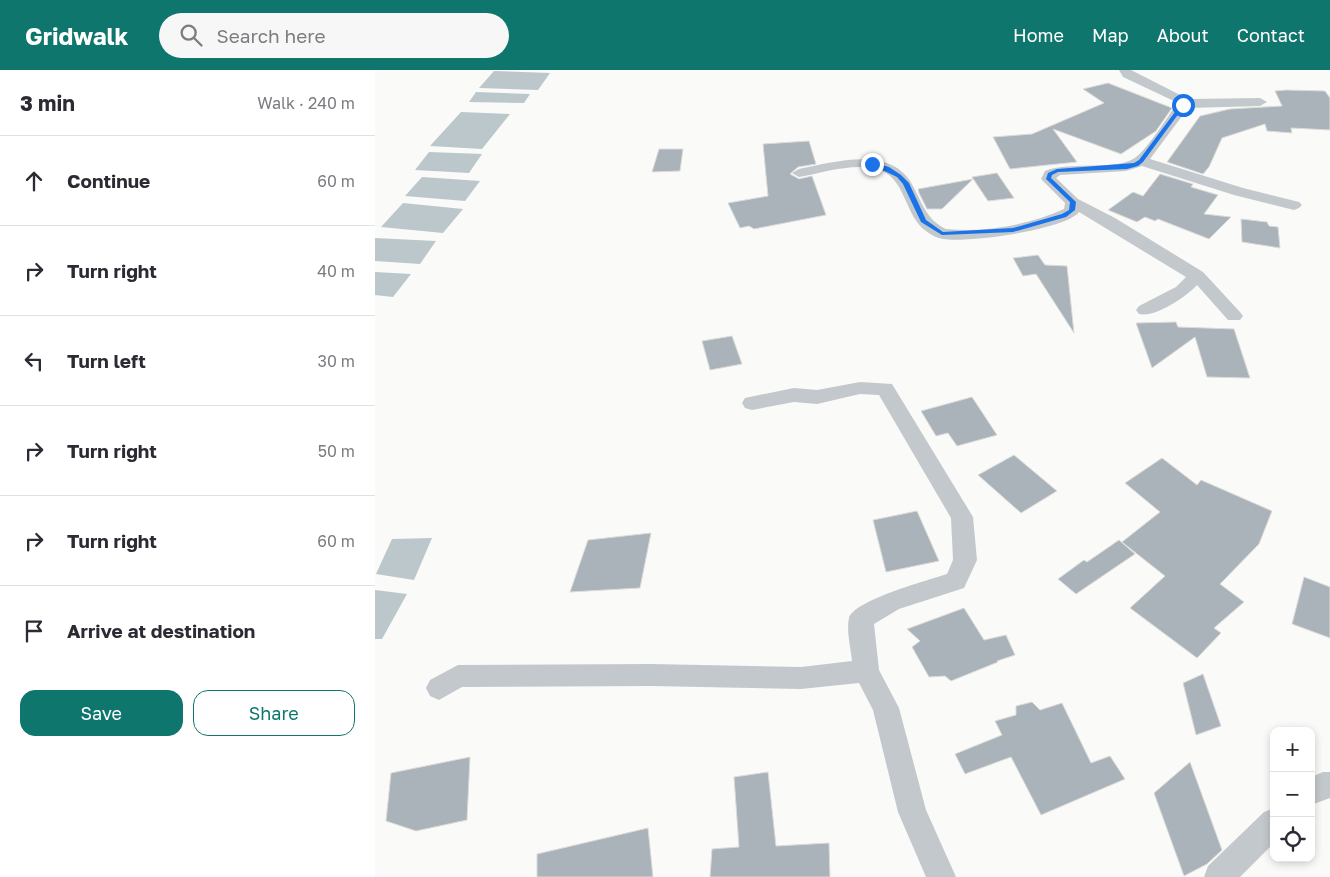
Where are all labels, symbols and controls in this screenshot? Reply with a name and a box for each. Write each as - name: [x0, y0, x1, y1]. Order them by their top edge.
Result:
- search box: [159, 13, 509, 58]
- text: Gridwalk: [25, 21, 129, 50]
- icon: search: [177, 21, 205, 49]
- text: Search here: [217, 24, 325, 47]
- text: Home: [1013, 24, 1064, 46]
- text: Map: [1092, 24, 1129, 46]
- text: About: [1157, 24, 1209, 46]
- text: Contact: [1237, 24, 1305, 46]
- text: 3 min: [20, 90, 75, 116]
- text: Walk · 240 m: [257, 93, 355, 113]
- route start: [1172, 94, 1195, 117]
- route end: [861, 153, 884, 176]
- icon: ahead: [20, 167, 48, 195]
- text: Continue: [67, 169, 150, 192]
- text: 60 m: [317, 171, 355, 191]
- icon: right: [20, 257, 48, 285]
- text: Turn right: [67, 259, 157, 282]
- text: 40 m: [317, 261, 355, 281]
- icon: left: [20, 347, 48, 375]
- text: Turn left: [67, 349, 146, 372]
- text: 30 m: [318, 351, 355, 371]
- icon: right: [20, 437, 48, 465]
- text: Turn right: [67, 439, 157, 462]
- text: 50 m: [318, 441, 355, 461]
- icon: right: [20, 527, 48, 555]
- text: Turn right: [67, 529, 157, 552]
- text: 60 m: [317, 531, 355, 551]
- icon: arrive: [20, 617, 48, 645]
- text: Arrive at destination: [67, 619, 255, 642]
- button: Save: [20, 690, 183, 736]
- button: Share: [193, 690, 355, 736]
- map controls: [1270, 727, 1315, 862]
- button: +: [1270, 727, 1315, 772]
- button: −: [1270, 772, 1315, 817]
- button: locate: [1270, 817, 1315, 862]

